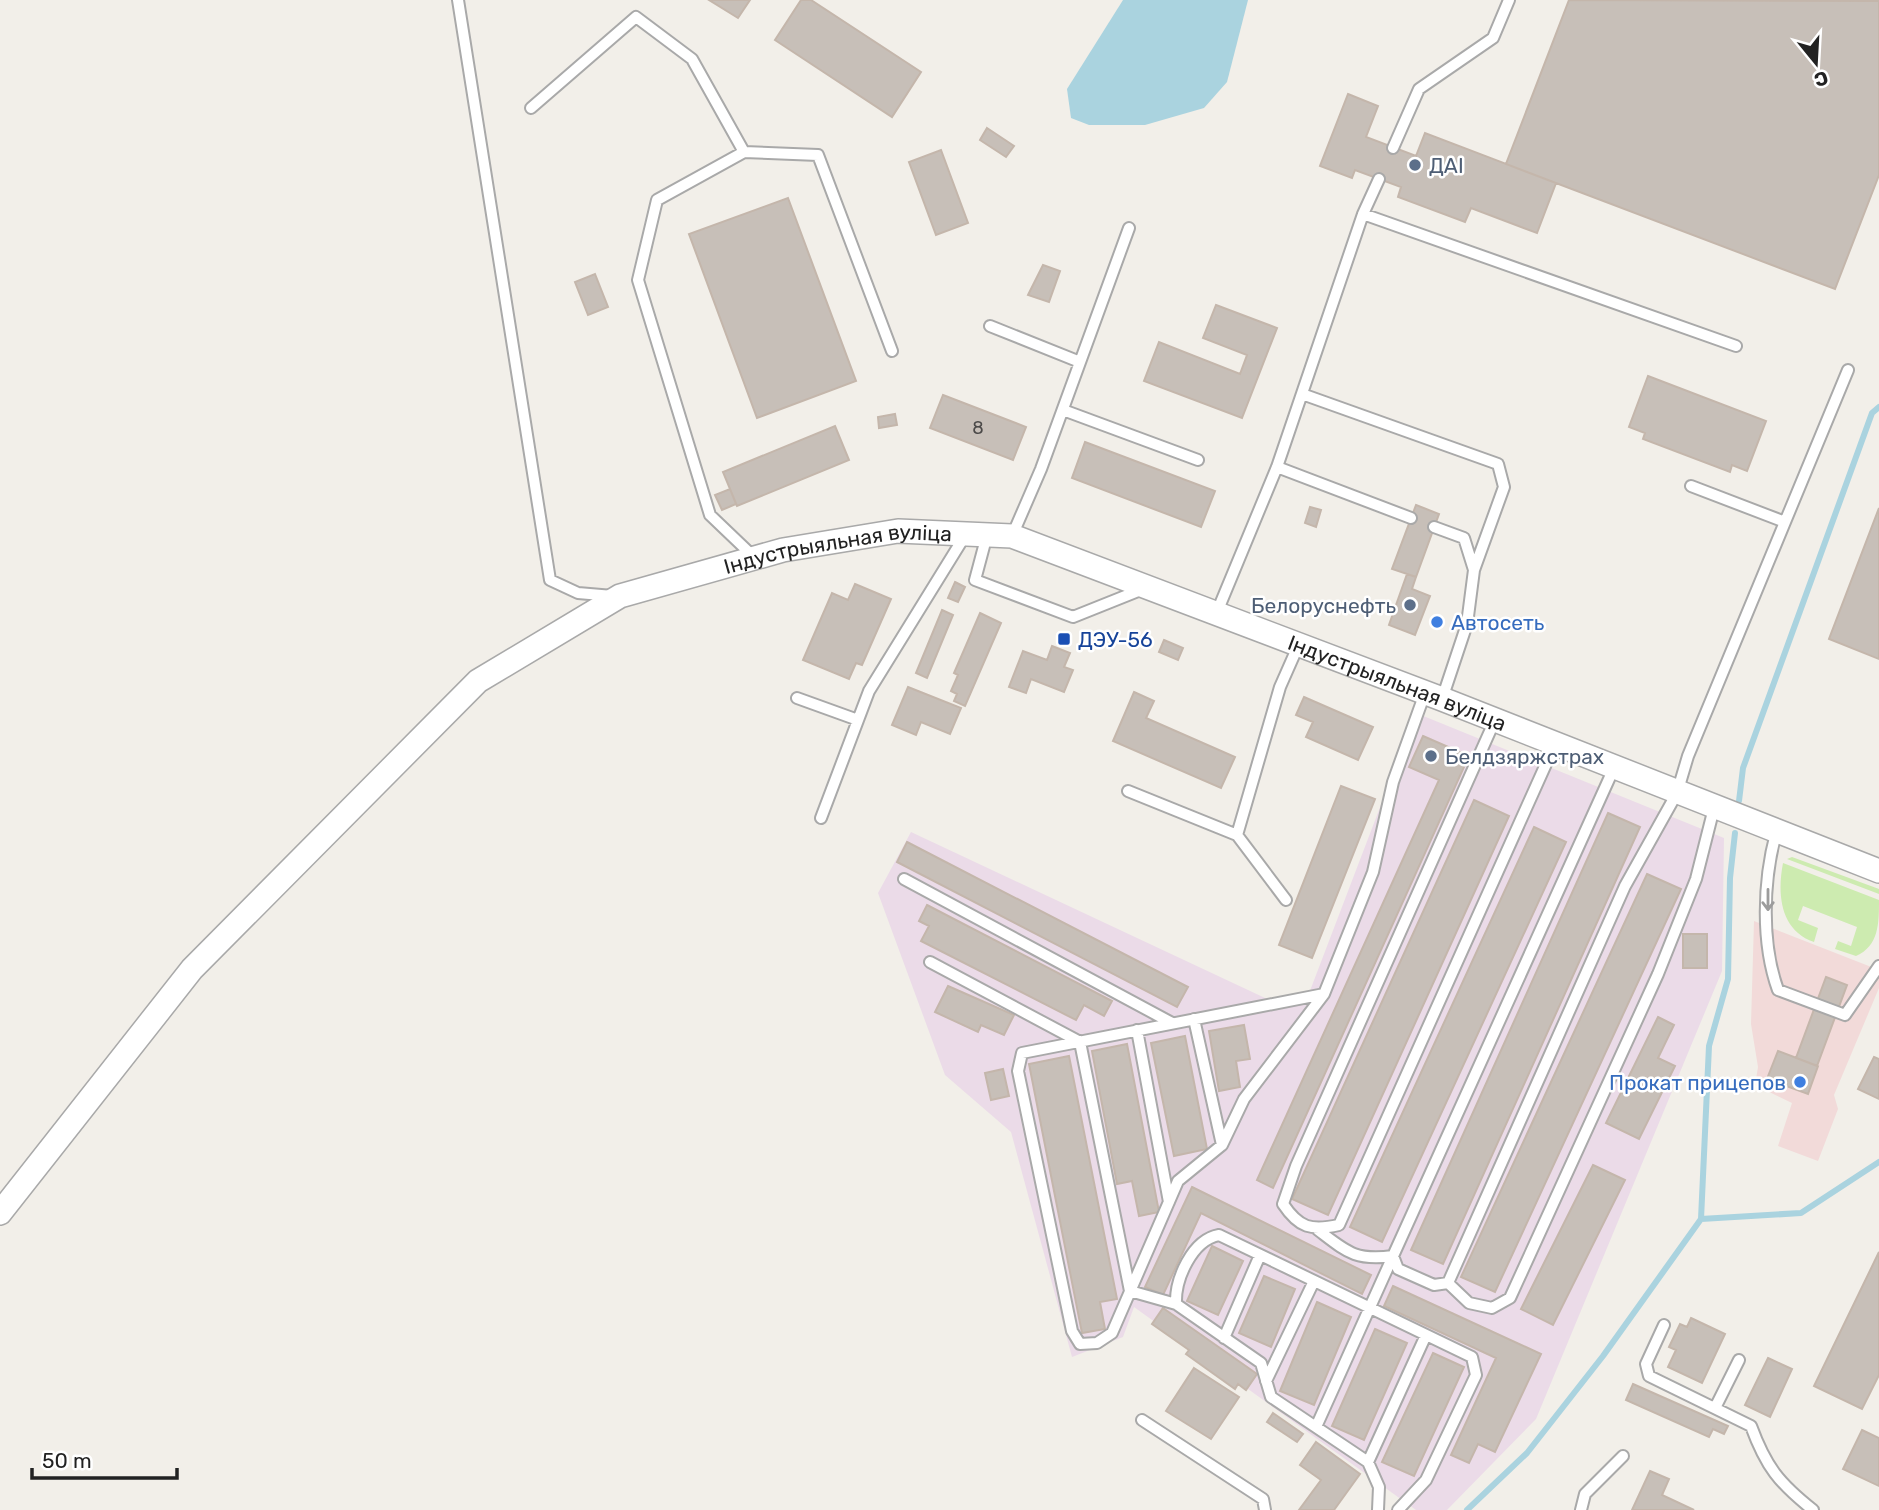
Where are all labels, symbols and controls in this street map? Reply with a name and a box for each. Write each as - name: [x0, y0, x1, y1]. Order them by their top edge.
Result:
- north arrow: [1781, 28, 1851, 98]
- text: С: [1811, 66, 1831, 92]
- place label: ДАІ: [1429, 153, 1464, 178]
- marker: ДАІ: [1407, 157, 1423, 173]
- house number: 8: [972, 417, 984, 439]
- street label: Індустрыяльная вуліца: [721, 518, 953, 579]
- place label: Белоруснефть: [1251, 593, 1396, 618]
- marker: Белоруснефть: [1402, 597, 1418, 613]
- place label: Автосеть: [1451, 610, 1544, 635]
- marker: Автосеть: [1429, 614, 1445, 630]
- place label: ДЭУ-56: [1078, 627, 1153, 652]
- street label: Індустрыяльная вуліца: [1285, 629, 1510, 736]
- marker: ДЭУ-56: [1056, 631, 1072, 647]
- place label: Белдзяржстрах: [1445, 744, 1604, 769]
- marker: Белдзяржстрах: [1423, 748, 1439, 764]
- one-way arrow: [1761, 888, 1775, 911]
- place label: Прокат прицепов: [1609, 1070, 1786, 1095]
- marker: Прокат прицепов: [1792, 1074, 1808, 1090]
- scale bar: [32, 1436, 177, 1480]
- text: 50 m: [42, 1448, 92, 1473]

